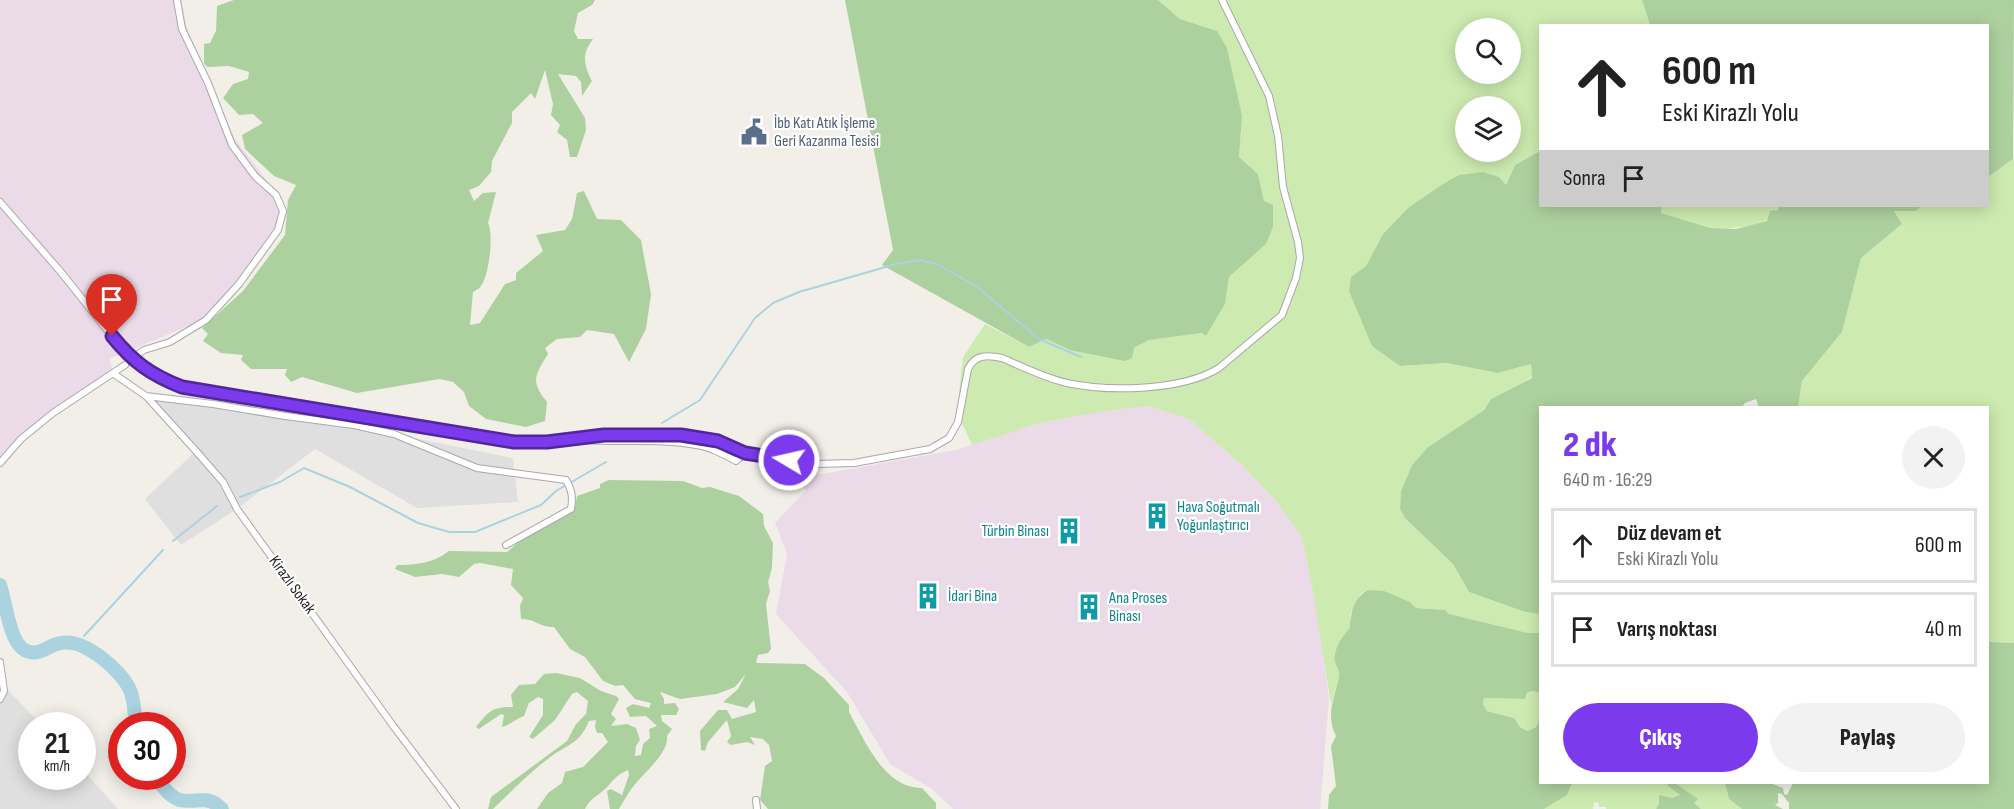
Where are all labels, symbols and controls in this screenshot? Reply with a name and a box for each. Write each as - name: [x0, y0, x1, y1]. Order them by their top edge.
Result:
- map controls: [1455, 18, 1521, 162]
- button: search: [1455, 18, 1521, 84]
- text: 600 m: [1662, 46, 1756, 97]
- icon: ahead: [1563, 48, 1641, 126]
- button: layers: [1455, 96, 1521, 162]
- text: Eski Kirazlı Yolu: [1662, 97, 1799, 129]
- place label: İbb Katı Atık İşleme Geri Kazanma Tesisi: [774, 114, 879, 151]
- public building icon: İbb Katı Atık İşleme Geri Kazanma Tesisi: [739, 117, 769, 147]
- icon: arrive: [1617, 162, 1650, 195]
- text: Sonra: [1563, 165, 1605, 192]
- pin: [86, 274, 137, 336]
- icon: arrive: [95, 283, 128, 316]
- text: 2 dk: [1563, 424, 1617, 467]
- button: close: [1902, 426, 1965, 489]
- position arrow: [757, 428, 821, 492]
- text: 640 m · 16:29: [1563, 468, 1652, 492]
- place label: Hava Soğutmalı Yoğunlaştırıcı: [1177, 498, 1260, 535]
- building icon: Hava Soğutmalı Yoğunlaştırıcı: [1142, 501, 1172, 531]
- building icon: Türbin Binası: [1054, 516, 1084, 546]
- text: Düz devam et: [1617, 520, 1721, 547]
- place label: Türbin Binası: [982, 522, 1049, 541]
- icon: ahead: [1566, 529, 1599, 562]
- text: 600 m: [1915, 532, 1962, 559]
- text: Eski Kirazlı Yolu: [1617, 547, 1718, 571]
- street label: Kirazlı Sokak: [265, 552, 319, 618]
- building icon: İdari Bina: [913, 581, 943, 611]
- place label: İdari Bina: [948, 587, 997, 606]
- place label: Ana Proses Binası: [1108, 589, 1168, 626]
- building icon: Ana Proses Binası: [1074, 592, 1104, 622]
- icon: arrive: [1566, 613, 1599, 646]
- text: Varış noktası: [1617, 616, 1717, 643]
- text: 40 m: [1925, 616, 1962, 643]
- button: Çıkış: [1563, 703, 1758, 772]
- button: Paylaş: [1770, 703, 1965, 772]
- speed limit sign: 30: [108, 712, 186, 790]
- text: 21: [45, 726, 69, 762]
- text: km/h: [44, 757, 70, 776]

